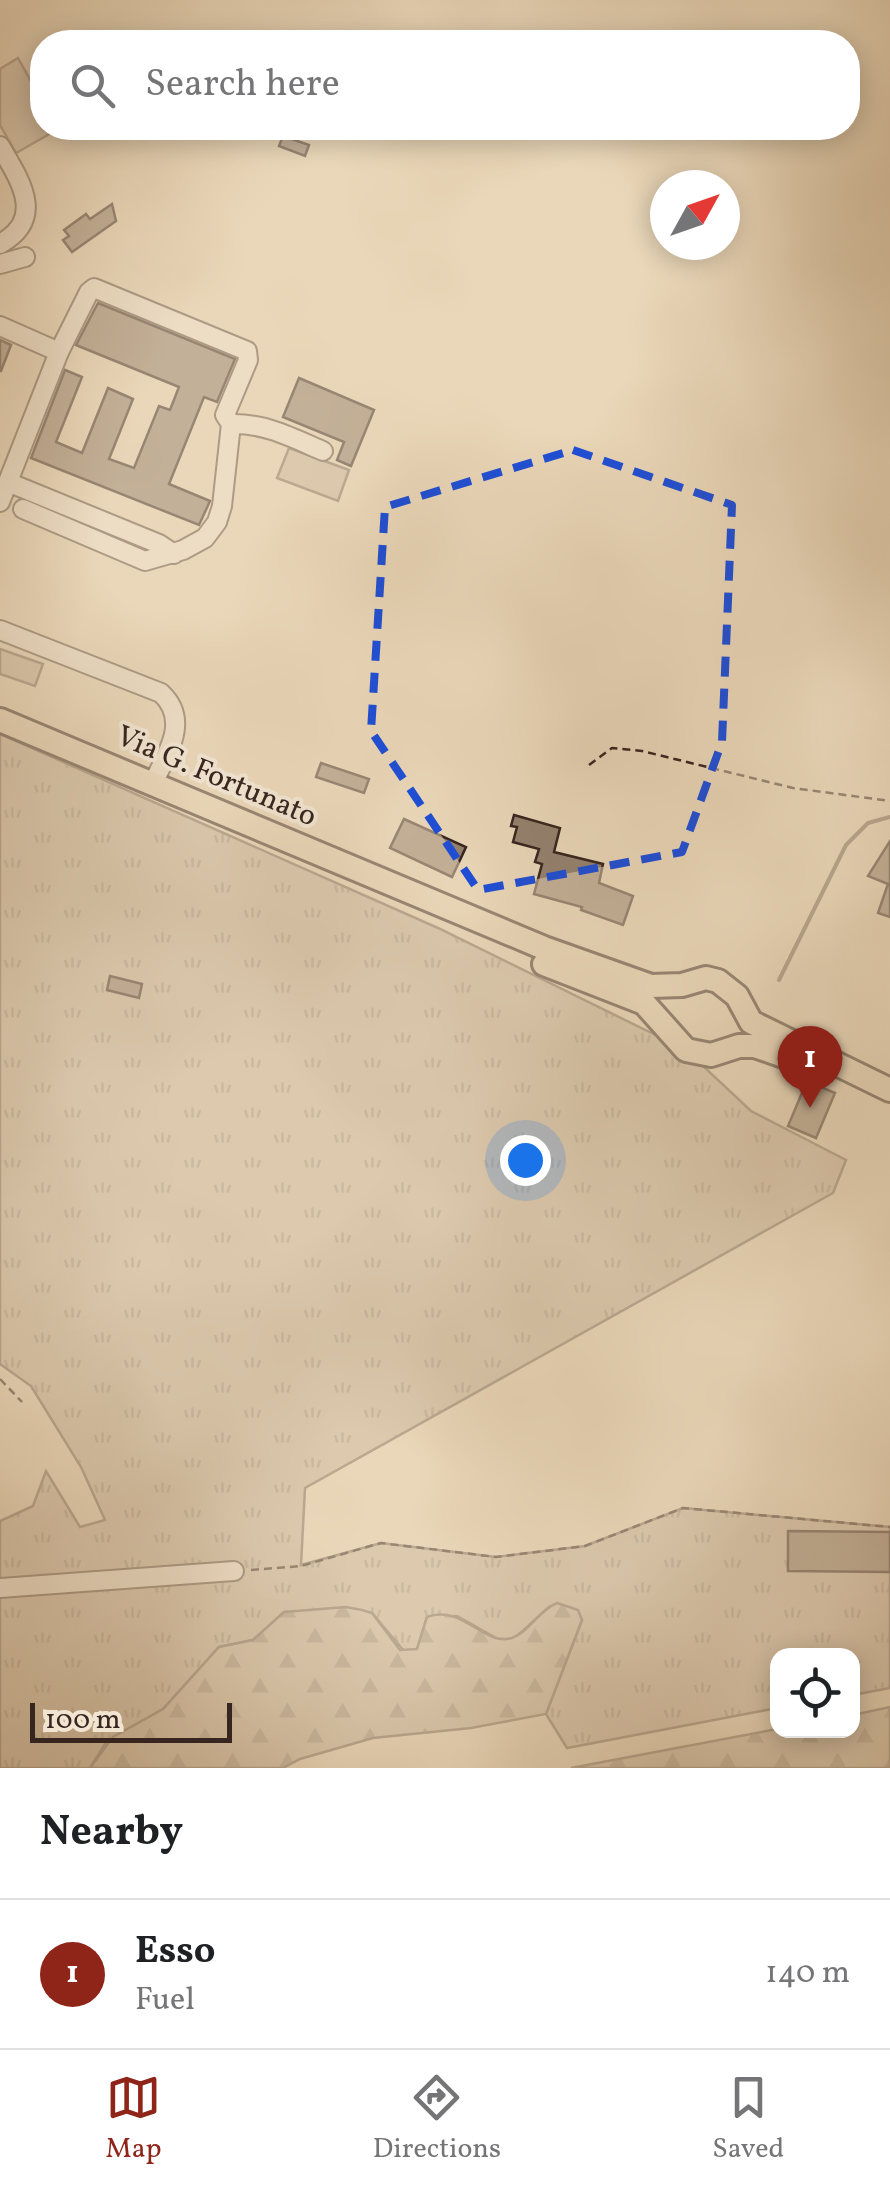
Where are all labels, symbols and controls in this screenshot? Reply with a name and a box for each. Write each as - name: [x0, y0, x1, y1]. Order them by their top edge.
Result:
- search box: [30, 30, 860, 140]
- icon: search: [65, 58, 120, 113]
- text: Search here: [145, 59, 340, 112]
- north arrow: [650, 170, 740, 260]
- street label: Via G. Fortunato: [109, 716, 323, 838]
- pin: 1: [778, 1026, 842, 1108]
- your location: [500, 1135, 551, 1186]
- map controls: [770, 1648, 860, 1738]
- button: locate: [770, 1648, 860, 1738]
- scale bar: [30, 1698, 232, 1742]
- text: 100 m: [45, 1701, 120, 1740]
- text: Nearby: [40, 1804, 183, 1863]
- text: Esso: [135, 1926, 216, 1979]
- text: 1: [66, 1952, 79, 1996]
- text: 140 m: [765, 1952, 850, 1996]
- text: Fuel: [135, 1979, 195, 2023]
- tab: Map: [106, 2070, 162, 2169]
- tab: Directions: [373, 2070, 501, 2169]
- tab: Saved: [712, 2070, 784, 2169]

